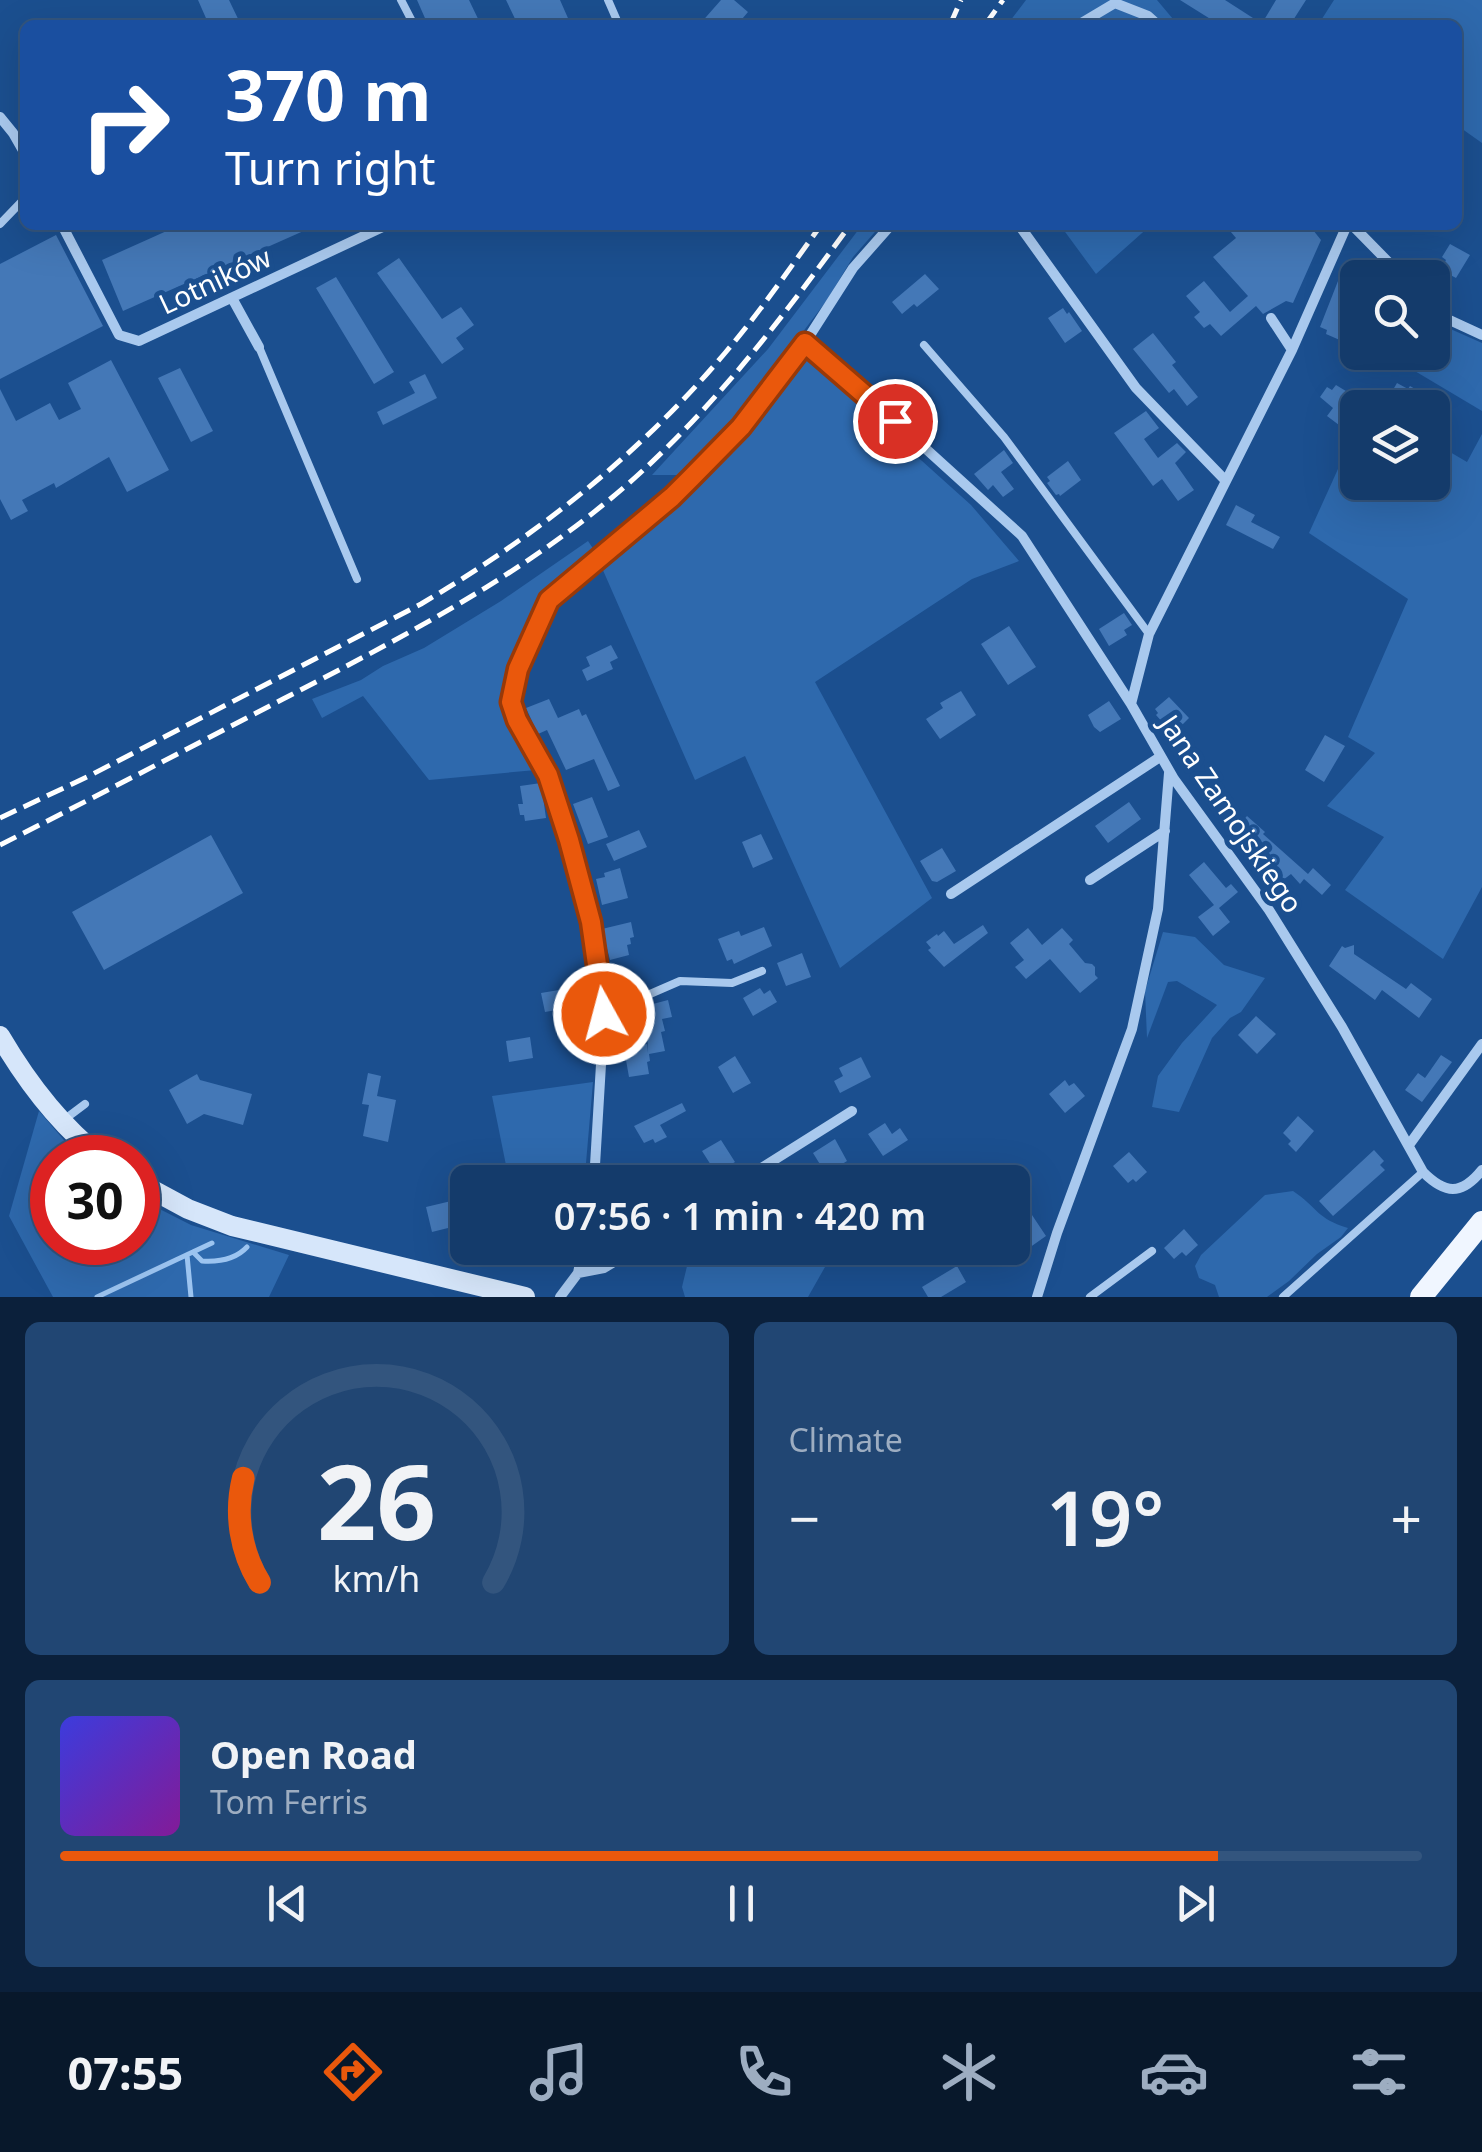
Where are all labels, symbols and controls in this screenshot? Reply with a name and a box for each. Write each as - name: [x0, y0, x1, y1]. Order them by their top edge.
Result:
- text: 370 m: [225, 46, 432, 142]
- icon: right: [60, 60, 190, 190]
- text: Turn right: [225, 137, 436, 198]
- street label: Lotników: [152, 238, 277, 323]
- map controls: [1340, 260, 1450, 500]
- button: search: [1340, 260, 1450, 370]
- pin: [853, 379, 938, 464]
- button: layers: [1340, 390, 1450, 500]
- icon: arrive: [868, 394, 923, 449]
- street label: Jana Zamojskiego: [1150, 704, 1312, 920]
- position arrow: [552, 962, 656, 1066]
- speed limit sign: 30: [30, 1135, 160, 1265]
- text: 07:56 · 1 min · 420 m: [554, 1189, 926, 1241]
- text: Climate: [789, 1418, 903, 1461]
- text: 26: [317, 1429, 436, 1570]
- text: 19°: [1046, 1466, 1164, 1568]
- text: −: [789, 1480, 820, 1555]
- text: +: [1391, 1480, 1422, 1555]
- text: km/h: [333, 1554, 421, 1602]
- text: Open Road: [210, 1728, 417, 1780]
- text: Tom Ferris: [210, 1780, 368, 1823]
- icon: previous: [260, 1876, 315, 1931]
- icon: pause: [714, 1876, 769, 1931]
- icon: next: [1168, 1876, 1223, 1931]
- icon: directions: [318, 2037, 388, 2107]
- icon: music: [524, 2037, 594, 2107]
- icon: phone: [729, 2037, 799, 2107]
- icon: climate: [934, 2037, 1004, 2107]
- icon: car: [1139, 2037, 1209, 2107]
- icon: filters: [1344, 2037, 1414, 2107]
- text: 07:55: [68, 2042, 183, 2103]

